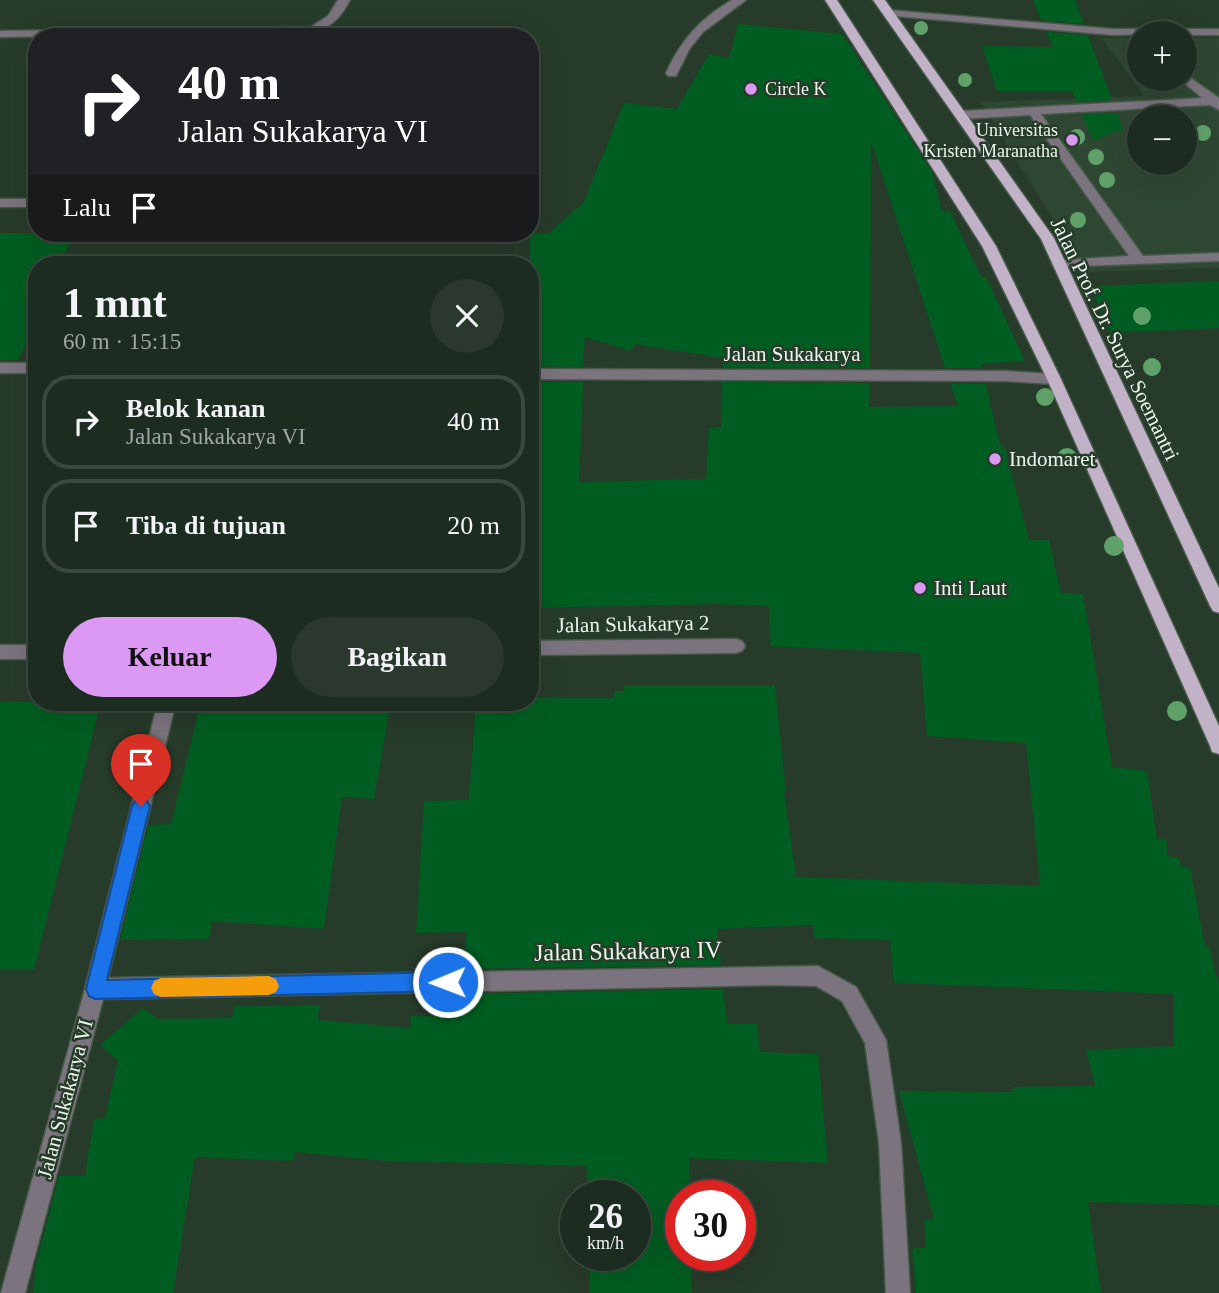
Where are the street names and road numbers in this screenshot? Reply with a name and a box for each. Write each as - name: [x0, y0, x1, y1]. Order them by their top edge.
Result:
- street label: Jalan Prof. Dr. Surya Soemantri: [1046, 214, 1184, 464]
- street label: Jalan Sukakarya: [723, 342, 861, 366]
- street label: Jalan Sukakarya 2: [556, 611, 710, 637]
- street label: Jalan Sukakarya IV: [534, 936, 723, 966]
- street label: Jalan Sukakarya VI: [32, 1017, 98, 1181]

